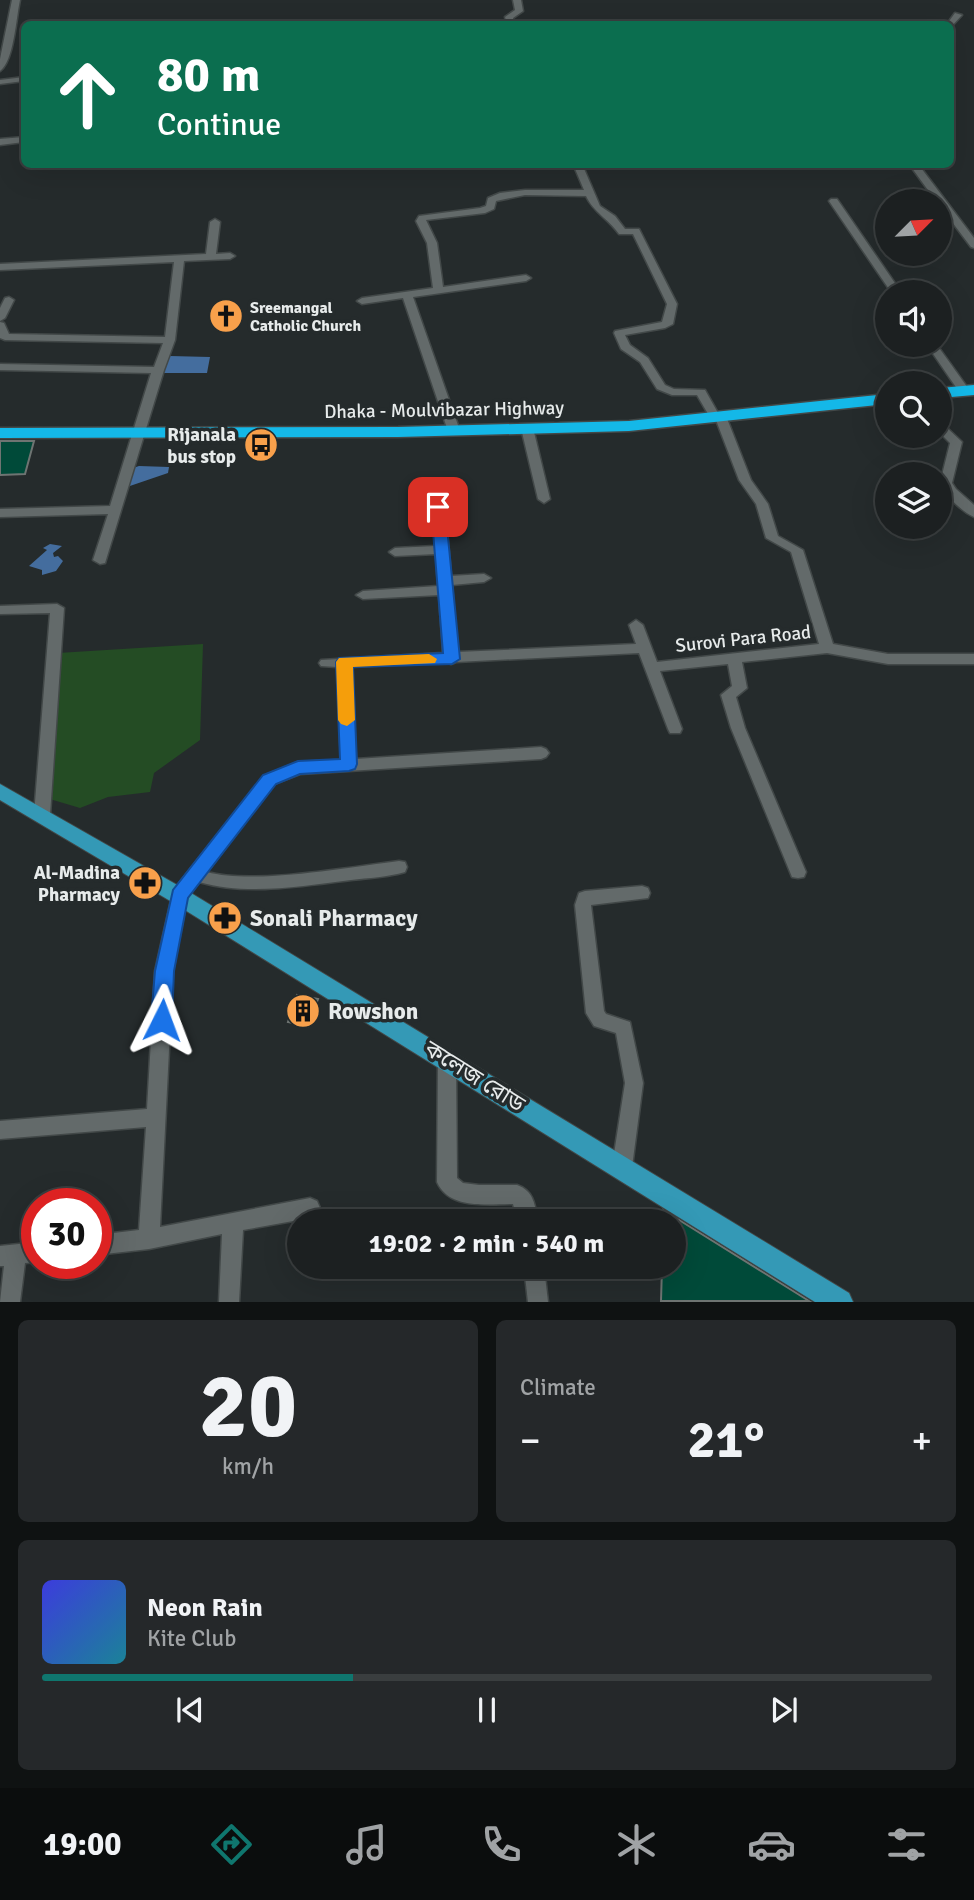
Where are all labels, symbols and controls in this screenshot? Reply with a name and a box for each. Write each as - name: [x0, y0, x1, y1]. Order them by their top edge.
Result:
- text: 80 m: [157, 45, 260, 105]
- icon: ahead: [42, 49, 133, 140]
- text: Continue: [157, 105, 281, 144]
- north arrow: [875, 189, 952, 266]
- map controls: [875, 189, 952, 539]
- button: sound: [875, 280, 952, 357]
- church icon: Sreemangal Catholic Church: [207, 297, 245, 335]
- place label: Sreemangal Catholic Church: [250, 298, 361, 336]
- button: search: [875, 371, 952, 448]
- street label: Dhaka - Moulvibazar Highway: [324, 396, 564, 424]
- place label: Rijanala bus stop: [167, 423, 236, 469]
- bus stop icon: Rijanala bus stop: [242, 426, 280, 464]
- button: layers: [875, 462, 952, 539]
- pin: [408, 477, 468, 537]
- icon: arrive: [419, 488, 457, 526]
- street label: Surovi Para Road: [674, 620, 812, 658]
- place label: Al-Madina Pharmacy: [34, 861, 121, 907]
- pharmacy icon: Al-Madina Pharmacy: [126, 864, 164, 902]
- pharmacy icon: Sonali Pharmacy: [206, 899, 244, 937]
- place label: Sonali Pharmacy: [250, 904, 418, 933]
- position arrow: [125, 983, 199, 1057]
- building icon: Rowshon: [284, 992, 322, 1030]
- place label: Rowshon: [328, 997, 418, 1026]
- street label: কলেজ রোড: [418, 1034, 531, 1119]
- speed limit sign: 30: [21, 1188, 112, 1279]
- text: 19:02 · 2 min · 540 m: [369, 1228, 604, 1260]
- text: 20: [199, 1350, 297, 1463]
- text: Climate: [520, 1373, 596, 1402]
- text: 21°: [688, 1408, 764, 1472]
- text: −: [520, 1417, 541, 1464]
- text: +: [911, 1417, 932, 1464]
- text: km/h: [222, 1452, 274, 1481]
- text: Neon Rain: [147, 1592, 263, 1624]
- text: Kite Club: [147, 1624, 236, 1653]
- icon: previous: [171, 1691, 209, 1729]
- icon: pause: [468, 1691, 506, 1729]
- icon: next: [765, 1691, 803, 1729]
- icon: directions: [207, 1820, 256, 1869]
- icon: music: [342, 1820, 391, 1869]
- icon: phone: [477, 1820, 526, 1869]
- icon: climate: [612, 1820, 661, 1869]
- icon: car: [747, 1820, 796, 1869]
- icon: filters: [882, 1820, 931, 1869]
- text: 19:00: [43, 1825, 122, 1864]

